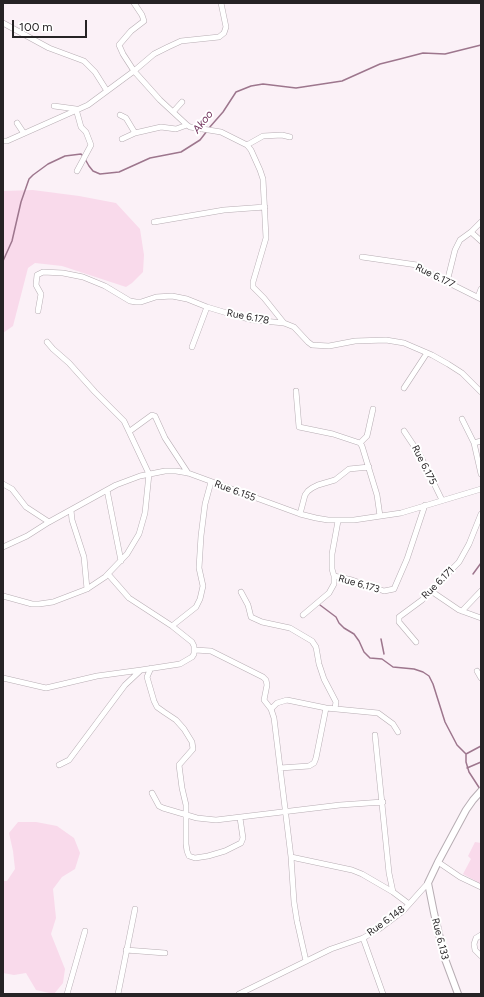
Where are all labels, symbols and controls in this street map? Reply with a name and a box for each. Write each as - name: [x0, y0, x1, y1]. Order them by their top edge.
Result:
- scale bar: [14, 12, 89, 38]
- text: 100 m: [19, 20, 53, 34]
- water label: Akoo: [190, 108, 216, 136]
- street label: Rue 6.177: [413, 261, 457, 291]
- street label: Rue 6.178: [226, 307, 270, 327]
- street label: Rue 6.175: [409, 443, 439, 487]
- street label: Rue 6.155: [213, 478, 257, 504]
- street label: Rue 6.171: [419, 564, 457, 602]
- street label: Rue 6.173: [337, 572, 381, 596]
- street label: Rue 6.148: [365, 903, 407, 939]
- street label: Rue 6.133: [429, 917, 451, 961]

